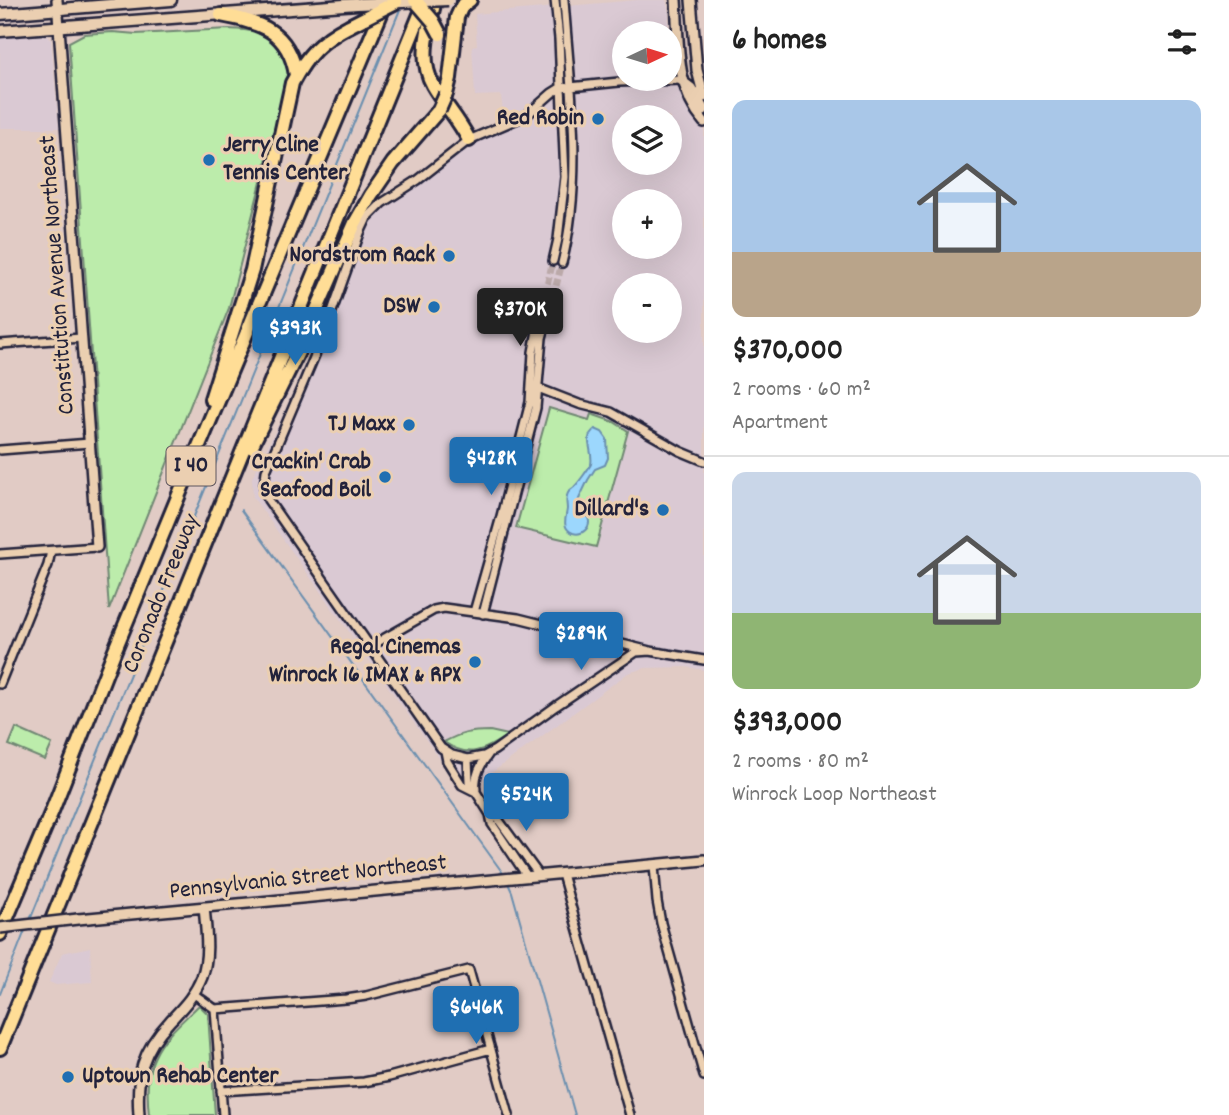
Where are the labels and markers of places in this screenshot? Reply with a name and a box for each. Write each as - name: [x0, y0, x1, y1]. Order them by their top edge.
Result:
- place label: Red Robin: [497, 102, 584, 136]
- marker: Red Robin: [590, 111, 606, 127]
- place label: Jerry Cline Tennis Center: [223, 129, 348, 191]
- marker: Jerry Cline Tennis Center: [201, 152, 217, 168]
- place label: Nordstrom Rack: [289, 239, 435, 273]
- marker: Nordstrom Rack: [441, 248, 457, 264]
- pin: $370K: [471, 288, 569, 348]
- place label: DSW: [383, 290, 421, 324]
- marker: DSW: [426, 299, 442, 315]
- pin: $393K: [246, 308, 344, 367]
- place label: TJ Maxx: [328, 408, 395, 442]
- marker: TJ Maxx: [401, 417, 417, 433]
- pin: $428K: [442, 438, 540, 497]
- place label: Crackin' Crab Seafood Boil: [251, 446, 371, 508]
- marker: Crackin' Crab Seafood Boil: [377, 469, 393, 485]
- place label: Dillard's: [575, 493, 649, 527]
- marker: Dillard's: [655, 502, 671, 518]
- pin: $289K: [532, 612, 630, 672]
- place label: Regal Cinemas Winrock 16 IMAX & RPX: [269, 631, 462, 693]
- marker: Regal Cinemas Winrock 16 IMAX & RPX: [467, 654, 483, 670]
- pin: $524K: [477, 774, 575, 833]
- pin: $646K: [427, 986, 525, 1046]
- place label: Uptown Rehab Center: [82, 1060, 280, 1094]
- marker: Uptown Rehab Center: [60, 1069, 76, 1085]

